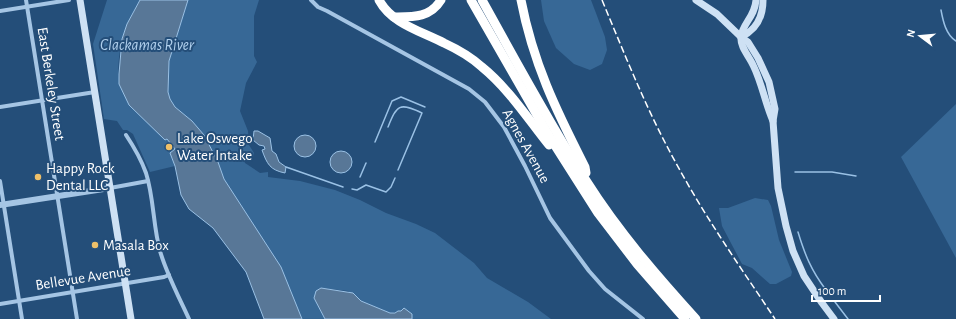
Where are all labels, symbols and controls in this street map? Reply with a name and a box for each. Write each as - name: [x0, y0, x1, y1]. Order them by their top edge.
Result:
- north arrow: [900, 16, 940, 56]
- street label: East Berkeley Street: [35, 26, 67, 142]
- text: N: [905, 28, 917, 39]
- water label: Clackamas River: [100, 37, 195, 53]
- street label: Agnes Avenue: [499, 106, 553, 186]
- place label: Lake Oswego Water Intake: [177, 131, 253, 163]
- marker: Lake Oswego Water Intake: [164, 142, 174, 152]
- place label: Happy Rock Dental LLC: [46, 161, 115, 193]
- marker: Happy Rock Dental LLC: [33, 172, 43, 182]
- place label: Masala Box: [103, 238, 169, 253]
- marker: Masala Box: [90, 240, 100, 250]
- street label: Bellevue Avenue: [34, 263, 132, 293]
- scale bar: [812, 277, 880, 303]
- text: 100 m: [818, 285, 846, 297]

